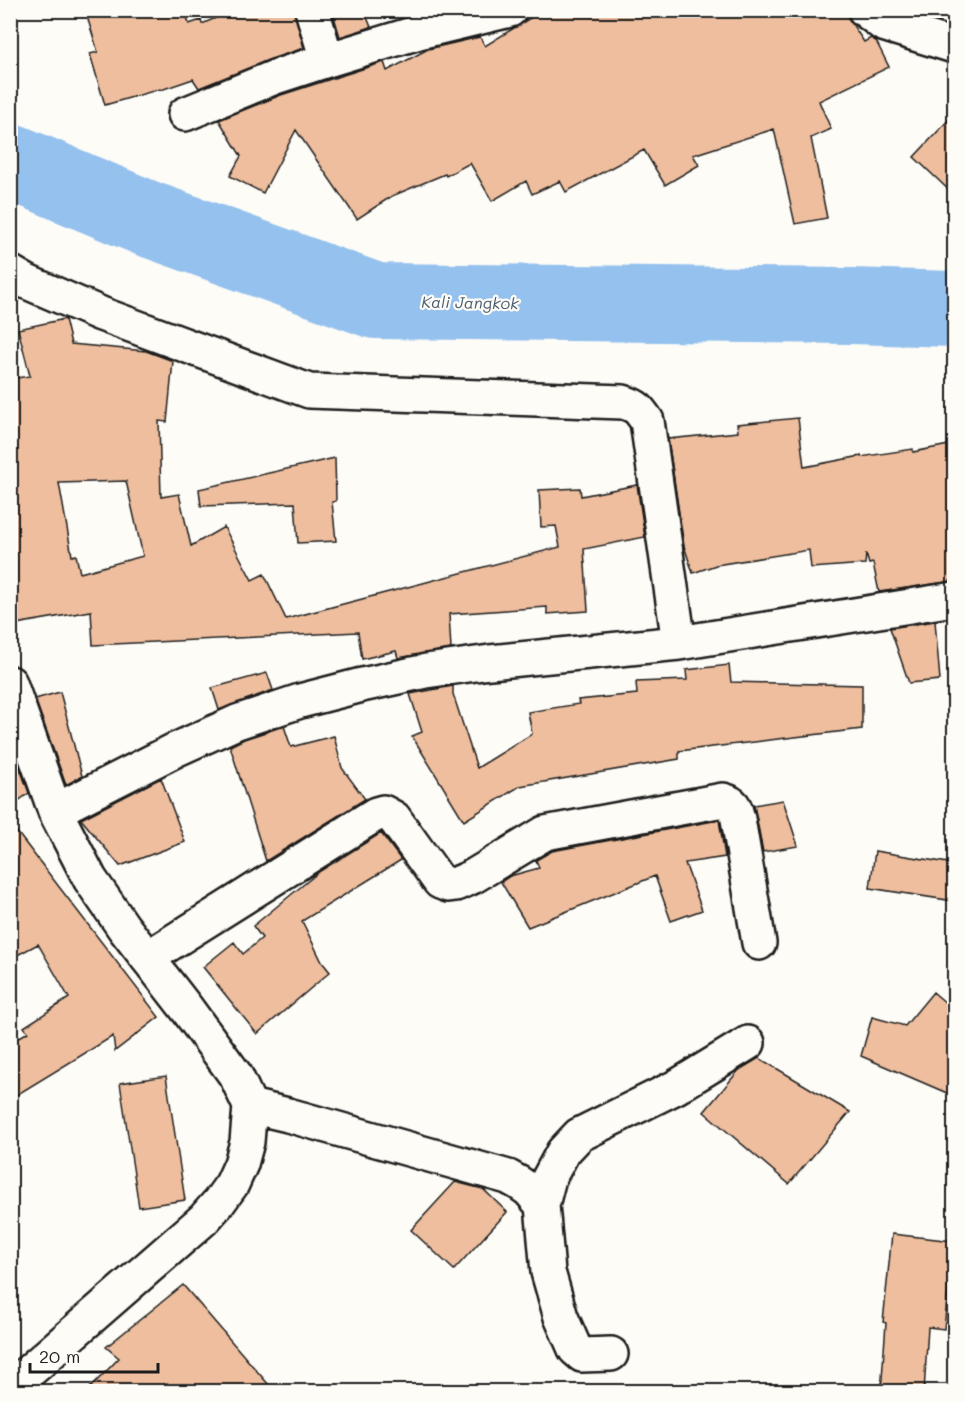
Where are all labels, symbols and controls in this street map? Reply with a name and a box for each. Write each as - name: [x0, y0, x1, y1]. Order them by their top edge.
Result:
- water label: Kali Jangkok: [421, 291, 519, 313]
- scale bar: [30, 1336, 158, 1374]
- text: 20 m: [39, 1344, 80, 1368]

